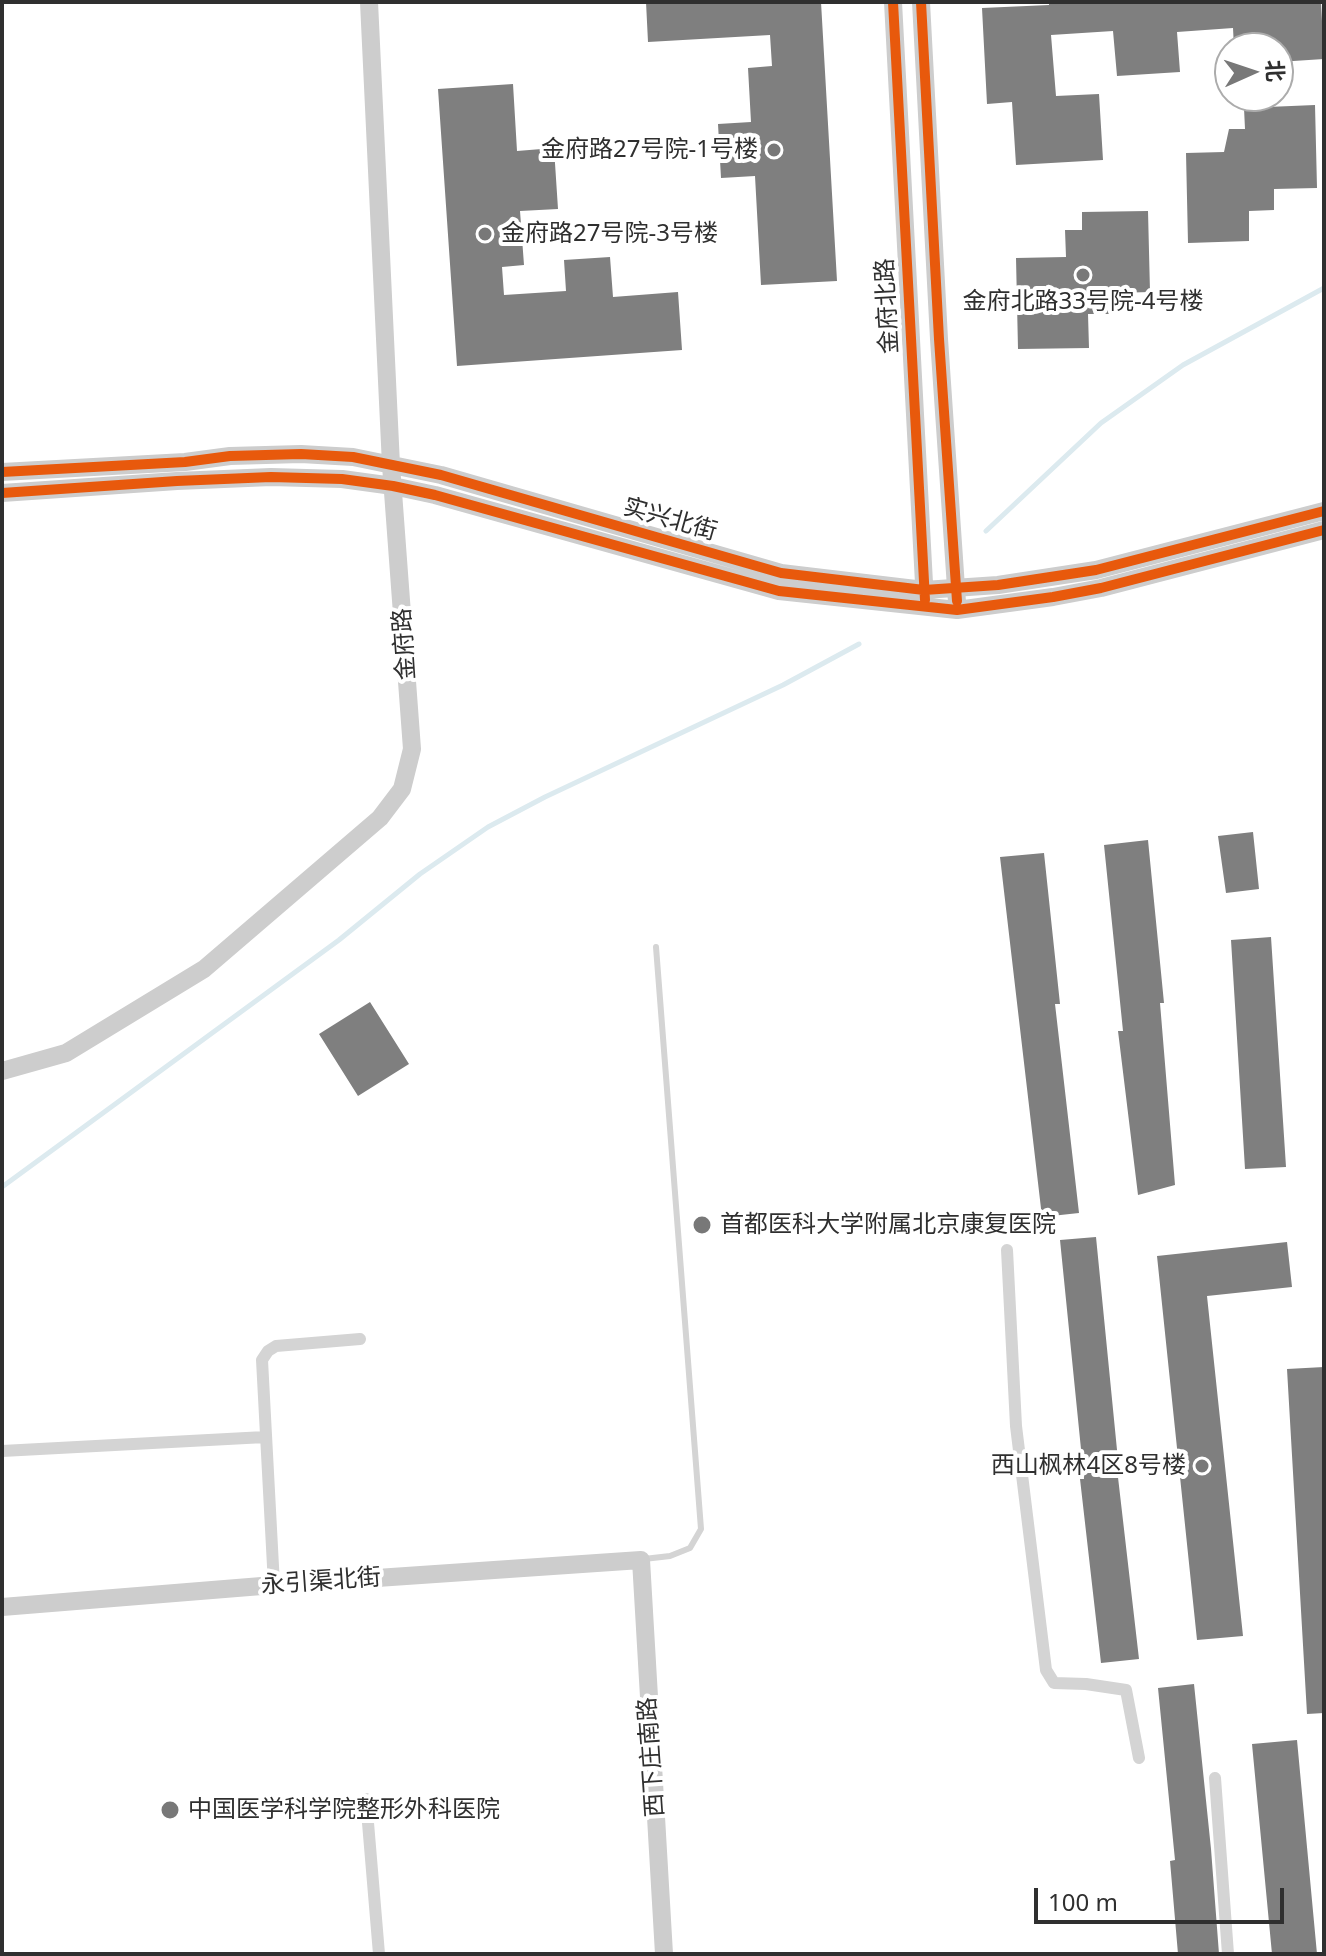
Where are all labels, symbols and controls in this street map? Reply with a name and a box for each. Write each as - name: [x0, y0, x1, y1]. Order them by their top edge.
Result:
- north arrow: [1214, 32, 1294, 112]
- text: 北: [1260, 59, 1292, 83]
- place label: 金府路27号院-1号楼: [541, 136, 758, 164]
- marker: 金府路27号院-1号楼: [765, 141, 783, 159]
- place label: 金府路27号院-3号楼: [501, 220, 718, 248]
- marker: 金府路27号院-3号楼: [476, 225, 494, 243]
- street label: 金府北路: [871, 257, 905, 355]
- marker: 金府北路33号院-4号楼: [1074, 266, 1092, 284]
- place label: 金府北路33号院-4号楼: [963, 288, 1203, 316]
- street label: 实兴北街: [620, 493, 720, 547]
- street label: 金府路: [388, 607, 422, 681]
- place label: 首都医科大学附属北京康复医院: [720, 1211, 1056, 1239]
- marker: 首都医科大学附属北京康复医院: [691, 1214, 713, 1236]
- place label: 西山枫林4区8号楼: [991, 1452, 1186, 1480]
- marker: 西山枫林4区8号楼: [1193, 1457, 1211, 1475]
- street label: 永引渠北街: [260, 1563, 382, 1601]
- street label: 西下庄南路: [633, 1696, 671, 1818]
- place label: 中国医学科学院整形外科医院: [188, 1796, 500, 1824]
- marker: 中国医学科学院整形外科医院: [159, 1799, 181, 1821]
- scale bar: [1038, 1872, 1288, 1922]
- text: 100 m: [1048, 1885, 1118, 1918]

